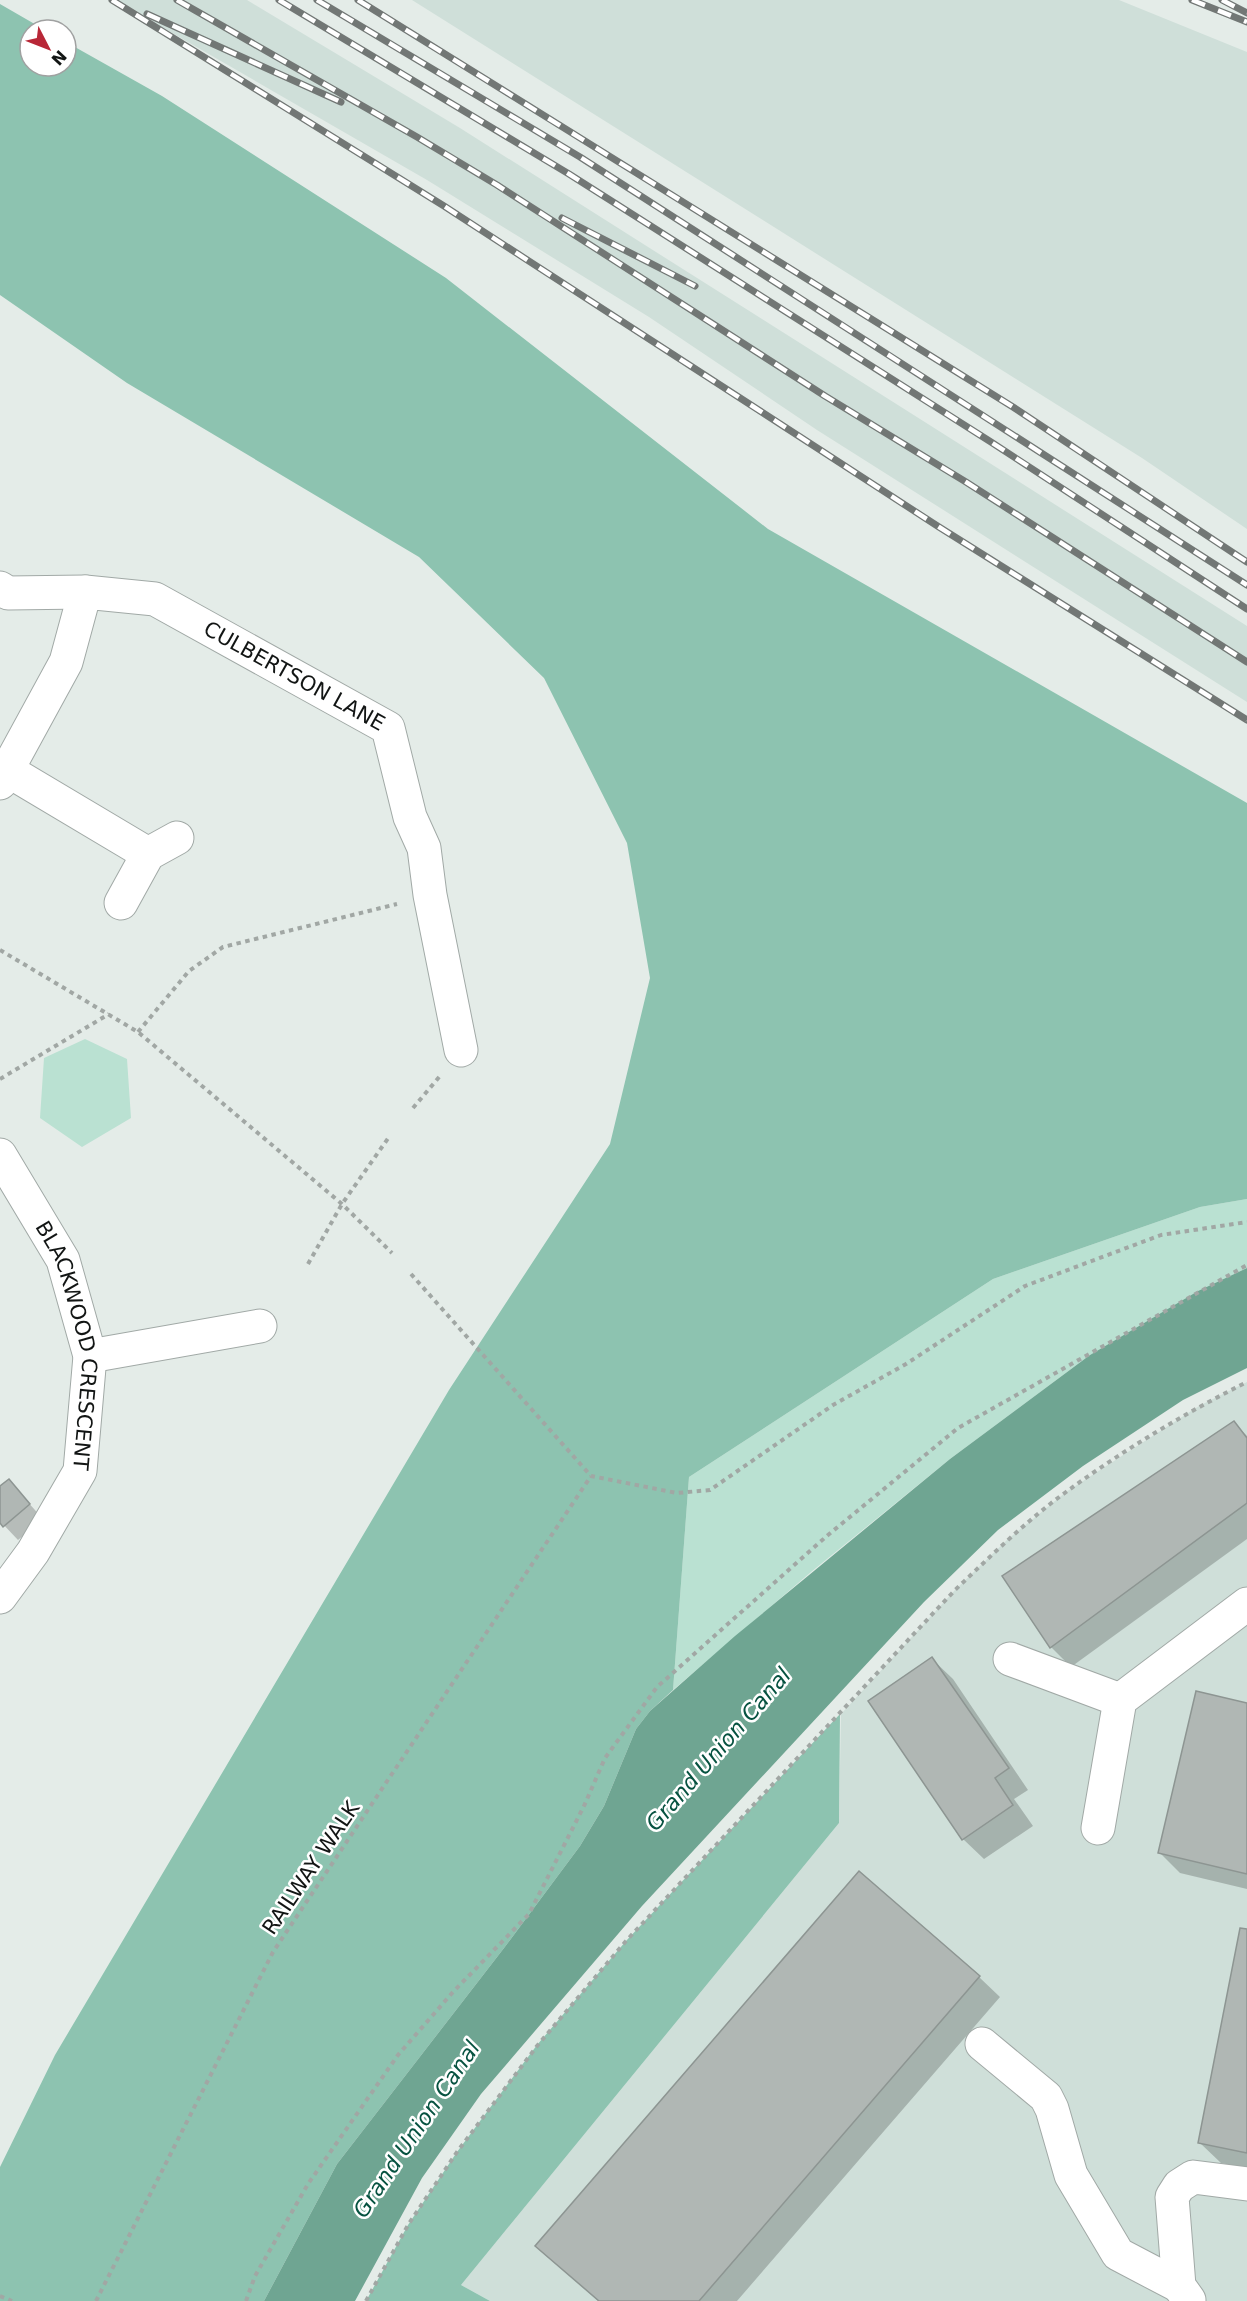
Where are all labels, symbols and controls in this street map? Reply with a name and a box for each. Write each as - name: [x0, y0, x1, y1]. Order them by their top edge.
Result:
- north arrow: [18, 18, 78, 78]
- text: N: [47, 46, 70, 69]
- street label: CULBERTSON LANE: [200, 616, 389, 736]
- street label: BLACKWOOD CRESCENT: [31, 1217, 102, 1471]
- water label: Grand Union Canal: [641, 1663, 796, 1836]
- street label: RAILWAY WALK: [258, 1796, 365, 1939]
- water label: Grand Union Canal: [348, 2036, 485, 2222]

